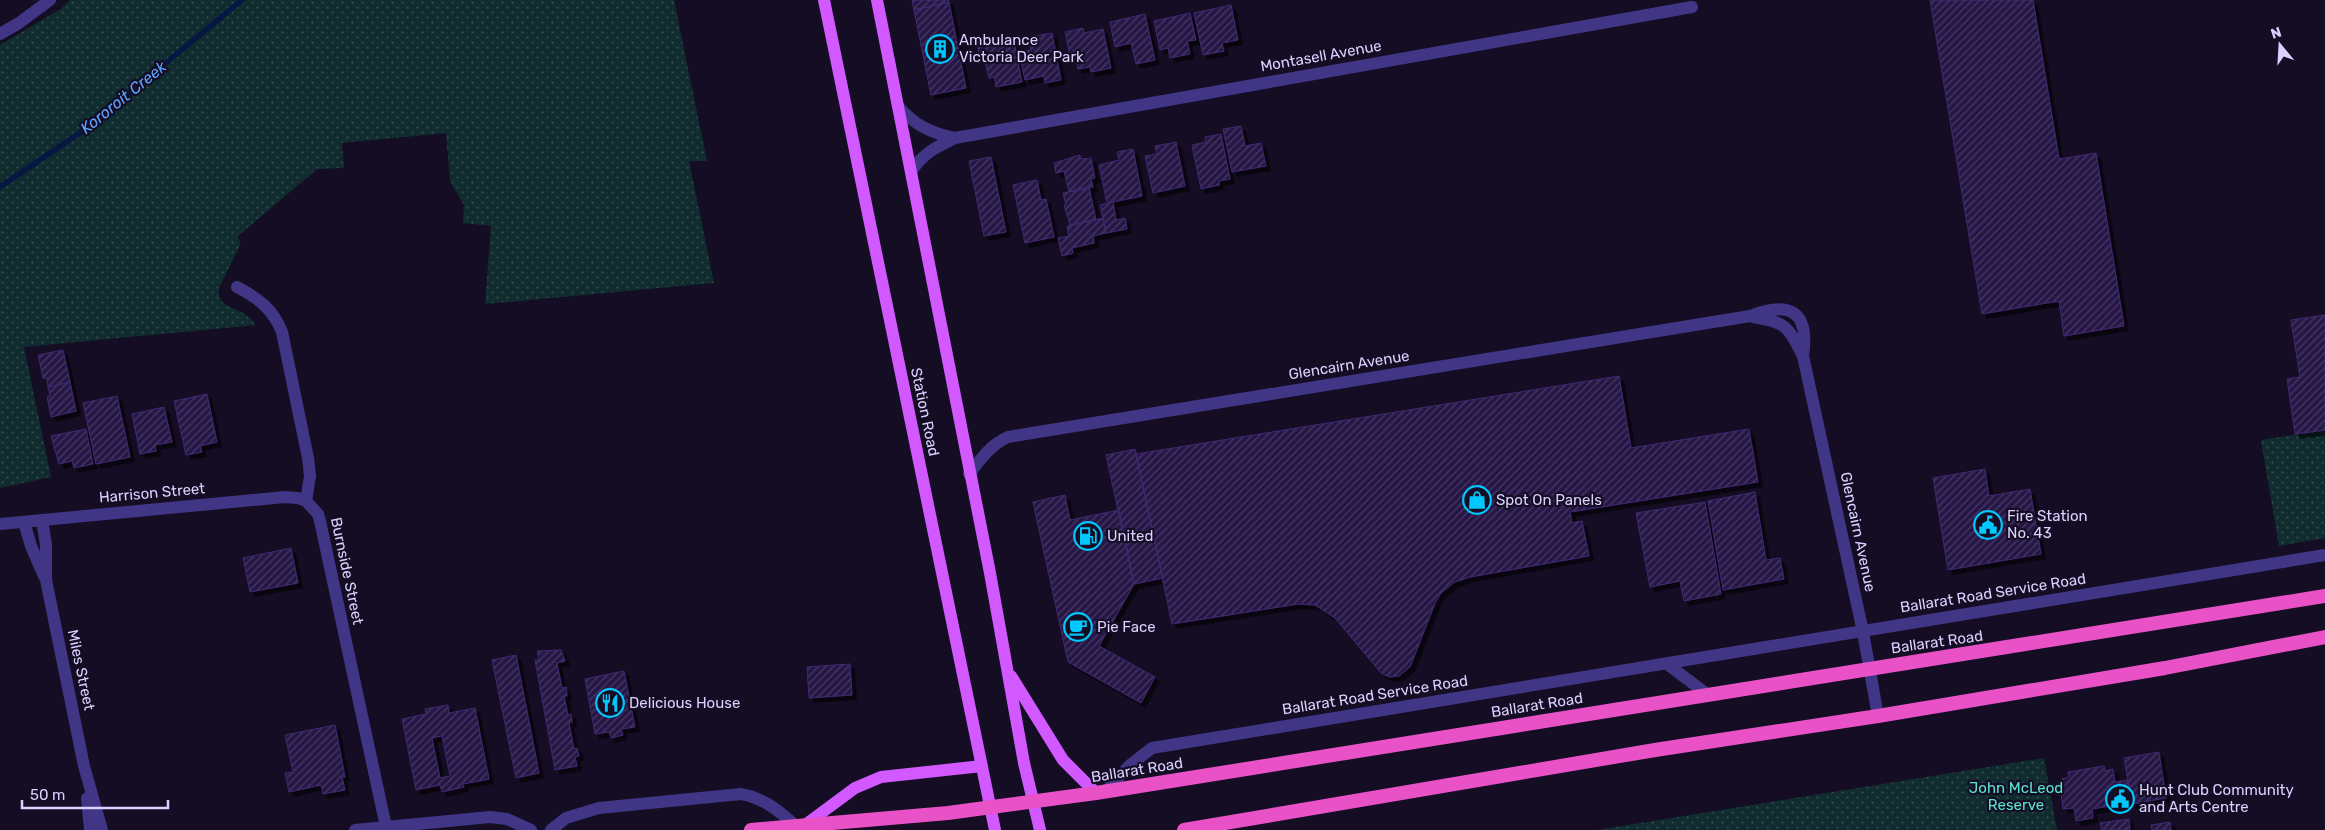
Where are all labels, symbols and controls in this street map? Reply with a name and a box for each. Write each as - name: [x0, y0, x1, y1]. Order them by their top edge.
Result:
- north arrow: [2255, 20, 2305, 70]
- text: N: [2269, 23, 2284, 43]
- place label: Ambulance Victoria Deer Park: [959, 31, 1084, 66]
- building icon: Ambulance Victoria Deer Park: [925, 34, 955, 64]
- street label: Montasell Avenue: [1259, 36, 1383, 76]
- water label: Kororoit Creek: [76, 56, 171, 138]
- street label: Glencairn Avenue: [1287, 347, 1411, 383]
- street label: Station Road: [907, 366, 943, 458]
- street label: Glencairn Avenue: [1836, 470, 1880, 594]
- street label: Harrison Street: [98, 479, 206, 507]
- shop icon: Spot On Panels: [1462, 485, 1492, 515]
- place label: Spot On Panels: [1496, 491, 1602, 509]
- place label: Fire Station No. 43: [2007, 507, 2088, 542]
- public building icon: Fire Station No. 43: [1973, 510, 2003, 540]
- street label: Burnside Street: [327, 516, 367, 627]
- fuel station icon: United: [1073, 521, 1103, 551]
- place label: United: [1107, 527, 1153, 545]
- street label: Ballarat Road Service Road: [1899, 569, 2087, 617]
- cafe icon: Pie Face: [1063, 612, 1093, 642]
- place label: Pie Face: [1097, 618, 1156, 636]
- street label: Ballarat Road: [1890, 627, 1984, 657]
- street label: Miles Street: [64, 628, 98, 712]
- street label: Ballarat Road Service Road: [1281, 671, 1469, 719]
- restaurant icon: Delicious House: [595, 688, 625, 718]
- street label: Ballarat Road: [1490, 689, 1584, 721]
- place label: Delicious House: [629, 694, 740, 712]
- street label: Ballarat Road: [1090, 754, 1184, 786]
- scale bar: [22, 778, 169, 810]
- park label: John McLeod Reserve: [1969, 779, 2063, 814]
- place label: Hunt Club Community and Arts Centre: [2139, 781, 2294, 816]
- public building icon: Hunt Club Community and Arts Centre: [2105, 784, 2135, 814]
- text: 50 m: [30, 786, 65, 804]

